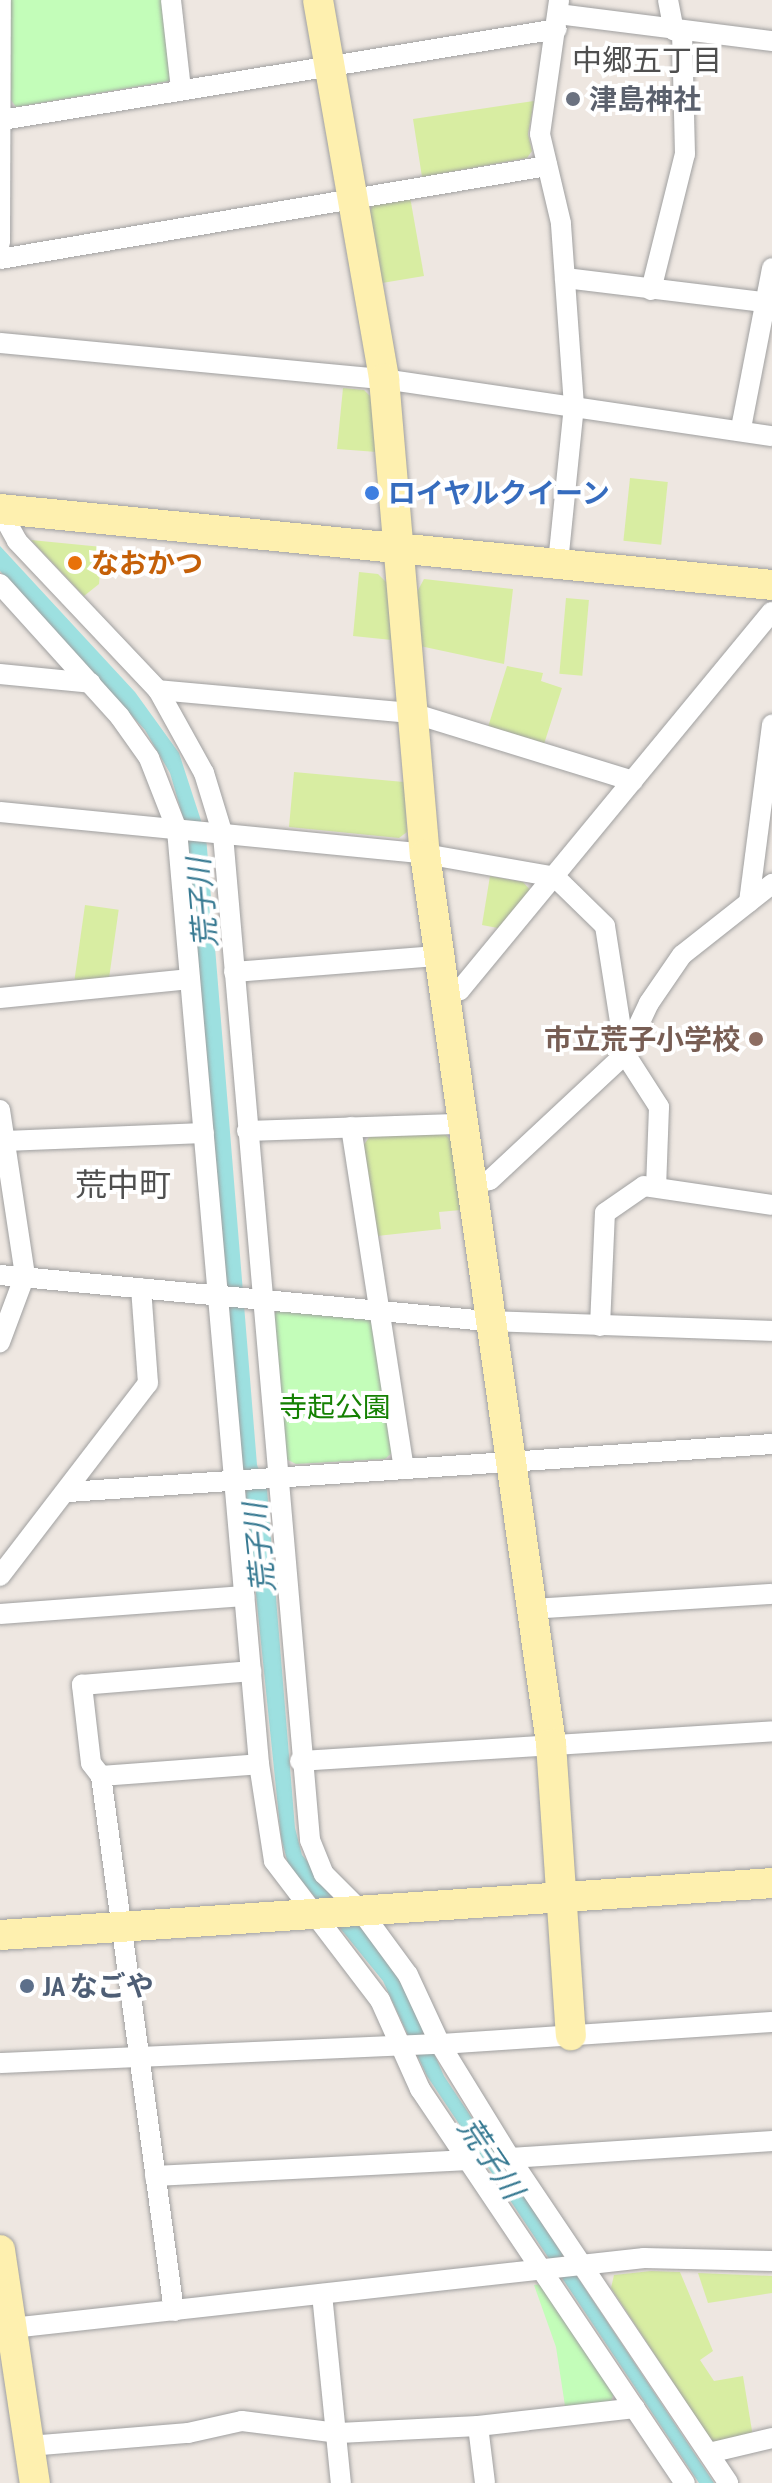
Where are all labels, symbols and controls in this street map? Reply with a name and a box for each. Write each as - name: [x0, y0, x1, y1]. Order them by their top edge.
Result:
- district label: 中郷五丁目: [572, 42, 722, 78]
- place label: 津島神社: [589, 82, 701, 116]
- marker: 津島神社: [564, 90, 582, 108]
- place label: ロイヤルクイーン: [388, 476, 612, 510]
- marker: ロイヤルクイーン: [363, 484, 381, 502]
- place label: なおかつ: [91, 546, 203, 580]
- marker: なおかつ: [66, 554, 84, 572]
- water label: 荒子川: [180, 857, 224, 949]
- place label: 市立荒子小学校: [544, 1022, 740, 1056]
- marker: 市立荒子小学校: [747, 1030, 765, 1048]
- district label: 荒中町: [75, 1165, 171, 1203]
- park label: 寺起公園: [279, 1390, 391, 1424]
- water label: 荒子川: [236, 1501, 282, 1595]
- place label: JA なごや: [43, 1969, 155, 2003]
- marker: JA なごや: [18, 1977, 36, 1995]
- water label: 荒子川: [451, 2111, 531, 2205]

